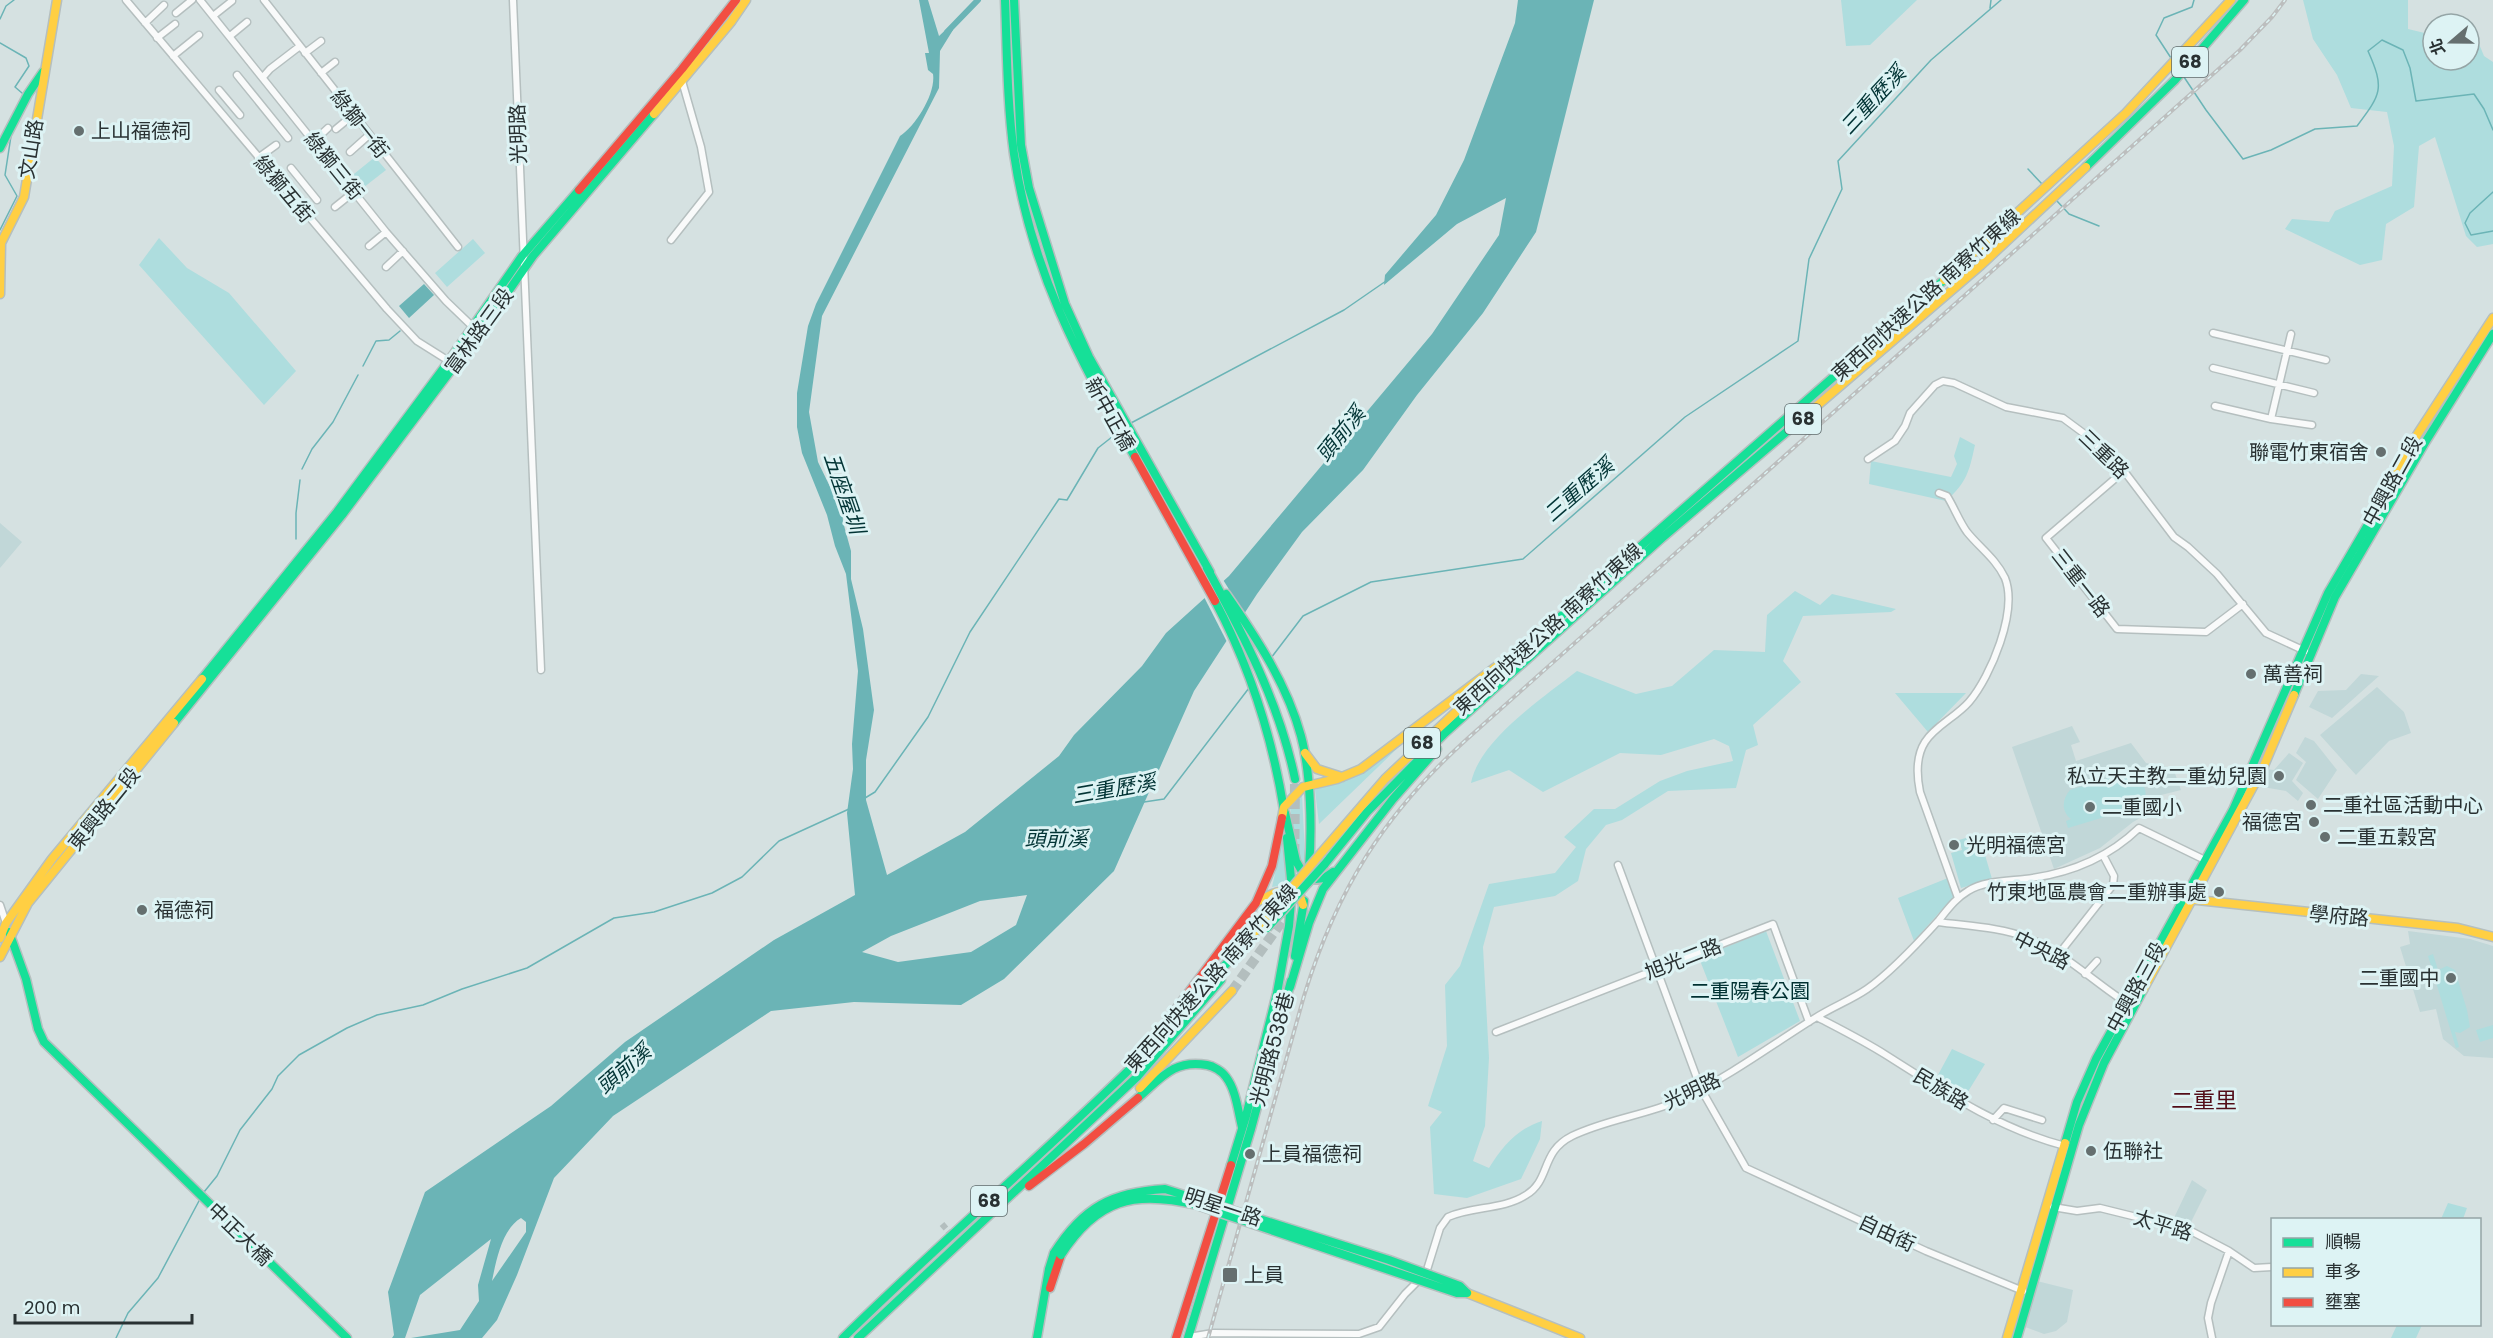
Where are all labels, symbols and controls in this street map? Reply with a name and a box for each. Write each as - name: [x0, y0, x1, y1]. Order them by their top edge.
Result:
- north arrow: [2421, 12, 2481, 72]
- text: 北: [2424, 36, 2451, 58]
- road number: 68: [2172, 47, 2208, 77]
- water label: 三重歷溪: [1833, 57, 1914, 140]
- street label: 綠獅一街: [324, 84, 396, 164]
- street label: 光明路: [503, 104, 533, 164]
- street label: 文山路: [12, 117, 50, 181]
- place label: 上山福德祠: [91, 117, 191, 145]
- marker: 上山福德祠: [72, 124, 86, 138]
- street label: 綠獅三街: [298, 126, 370, 206]
- street label: 綠獅五街: [248, 149, 320, 229]
- street label: 東西向快速公路 南寮竹東線: [1825, 203, 2027, 387]
- street label: 富林路三段: [438, 282, 520, 380]
- street label: 新中正橋: [1078, 372, 1142, 456]
- water label: 頭前溪: [1310, 398, 1374, 467]
- road number: 68: [1785, 404, 1821, 434]
- street label: 三重路: [2073, 423, 2135, 485]
- street label: 中興路二段: [2356, 430, 2428, 532]
- place label: 聯電竹東宿舍: [2249, 438, 2369, 466]
- marker: 聯電竹東宿舍: [2374, 445, 2388, 459]
- water label: 五座屋圳: [817, 448, 873, 540]
- water label: 三重歷溪: [1537, 449, 1622, 528]
- street label: 東西向快速公路 南寮竹東線: [1447, 537, 1649, 721]
- street label: 三重一路: [2045, 543, 2117, 623]
- place label: 萬善祠: [2263, 660, 2323, 688]
- marker: 萬善祠: [2244, 667, 2258, 681]
- road number: 68: [1404, 728, 1440, 758]
- street label: 東興路二段: [62, 761, 146, 857]
- place label: 私立天主教二重幼兒園: [2067, 762, 2267, 790]
- water label: 三重歷溪: [1070, 766, 1161, 810]
- marker: 私立天主教二重幼兒園: [2272, 769, 2286, 783]
- place label: 二重社區活動中心: [2323, 791, 2483, 819]
- place label: 二重國小: [2102, 793, 2182, 821]
- marker: 二重社區活動中心: [2304, 798, 2318, 812]
- marker: 二重國小: [2083, 800, 2097, 814]
- place label: 福德宮: [2242, 808, 2302, 836]
- marker: 福德宮: [2307, 815, 2321, 829]
- place label: 二重五穀宮: [2337, 823, 2437, 851]
- water label: 頭前溪: [1025, 824, 1090, 853]
- marker: 二重五穀宮: [2318, 830, 2332, 844]
- place label: 光明福德宮: [1966, 831, 2066, 859]
- marker: 光明福德宮: [1947, 838, 1961, 852]
- street label: 東西向快速公路 南寮竹東線: [1119, 877, 1303, 1079]
- place label: 竹東地區農會二重辦事處: [1987, 878, 2207, 906]
- marker: 竹東地區農會二重辦事處: [2212, 885, 2226, 899]
- place label: 福德祠: [154, 896, 214, 924]
- street label: 學府路: [2308, 899, 2370, 933]
- marker: 福德祠: [135, 903, 149, 917]
- street label: 中央路: [2009, 924, 2075, 976]
- street label: 旭光二路: [1641, 932, 1725, 986]
- street label: 中興路三段: [2100, 936, 2172, 1038]
- place label: 二重國中: [2359, 964, 2439, 992]
- marker: 二重國中: [2444, 971, 2458, 985]
- park label: 二重陽春公園: [1690, 977, 1810, 1005]
- street label: 光明路538巷: [1243, 989, 1301, 1109]
- water label: 頭前溪: [590, 1035, 659, 1100]
- street label: 民族路: [1908, 1062, 1974, 1116]
- street label: 光明路: [1659, 1066, 1725, 1116]
- district label: 二重里: [2171, 1085, 2237, 1116]
- place label: 伍聯社: [2103, 1137, 2163, 1165]
- place label: 上員福德祠: [1262, 1140, 1362, 1168]
- marker: 伍聯社: [2084, 1144, 2098, 1158]
- marker: 上員福德祠: [1243, 1147, 1257, 1161]
- street label: 明星一路: [1181, 1181, 1265, 1233]
- road number: 68: [971, 1186, 1007, 1216]
- street label: 中正大橋: [202, 1196, 278, 1272]
- street label: 太平路: [2130, 1203, 2196, 1247]
- street label: 自由街: [1854, 1208, 1920, 1258]
- legend: [2271, 1218, 2481, 1326]
- text: 順暢: [2325, 1229, 2361, 1254]
- text: 車多: [2325, 1259, 2361, 1284]
- place label: 上員: [1244, 1261, 1284, 1289]
- marker: 上員: [1221, 1266, 1239, 1284]
- scale bar: [15, 1287, 192, 1325]
- text: 壅塞: [2325, 1289, 2361, 1314]
- text: 200 m: [24, 1295, 80, 1320]

